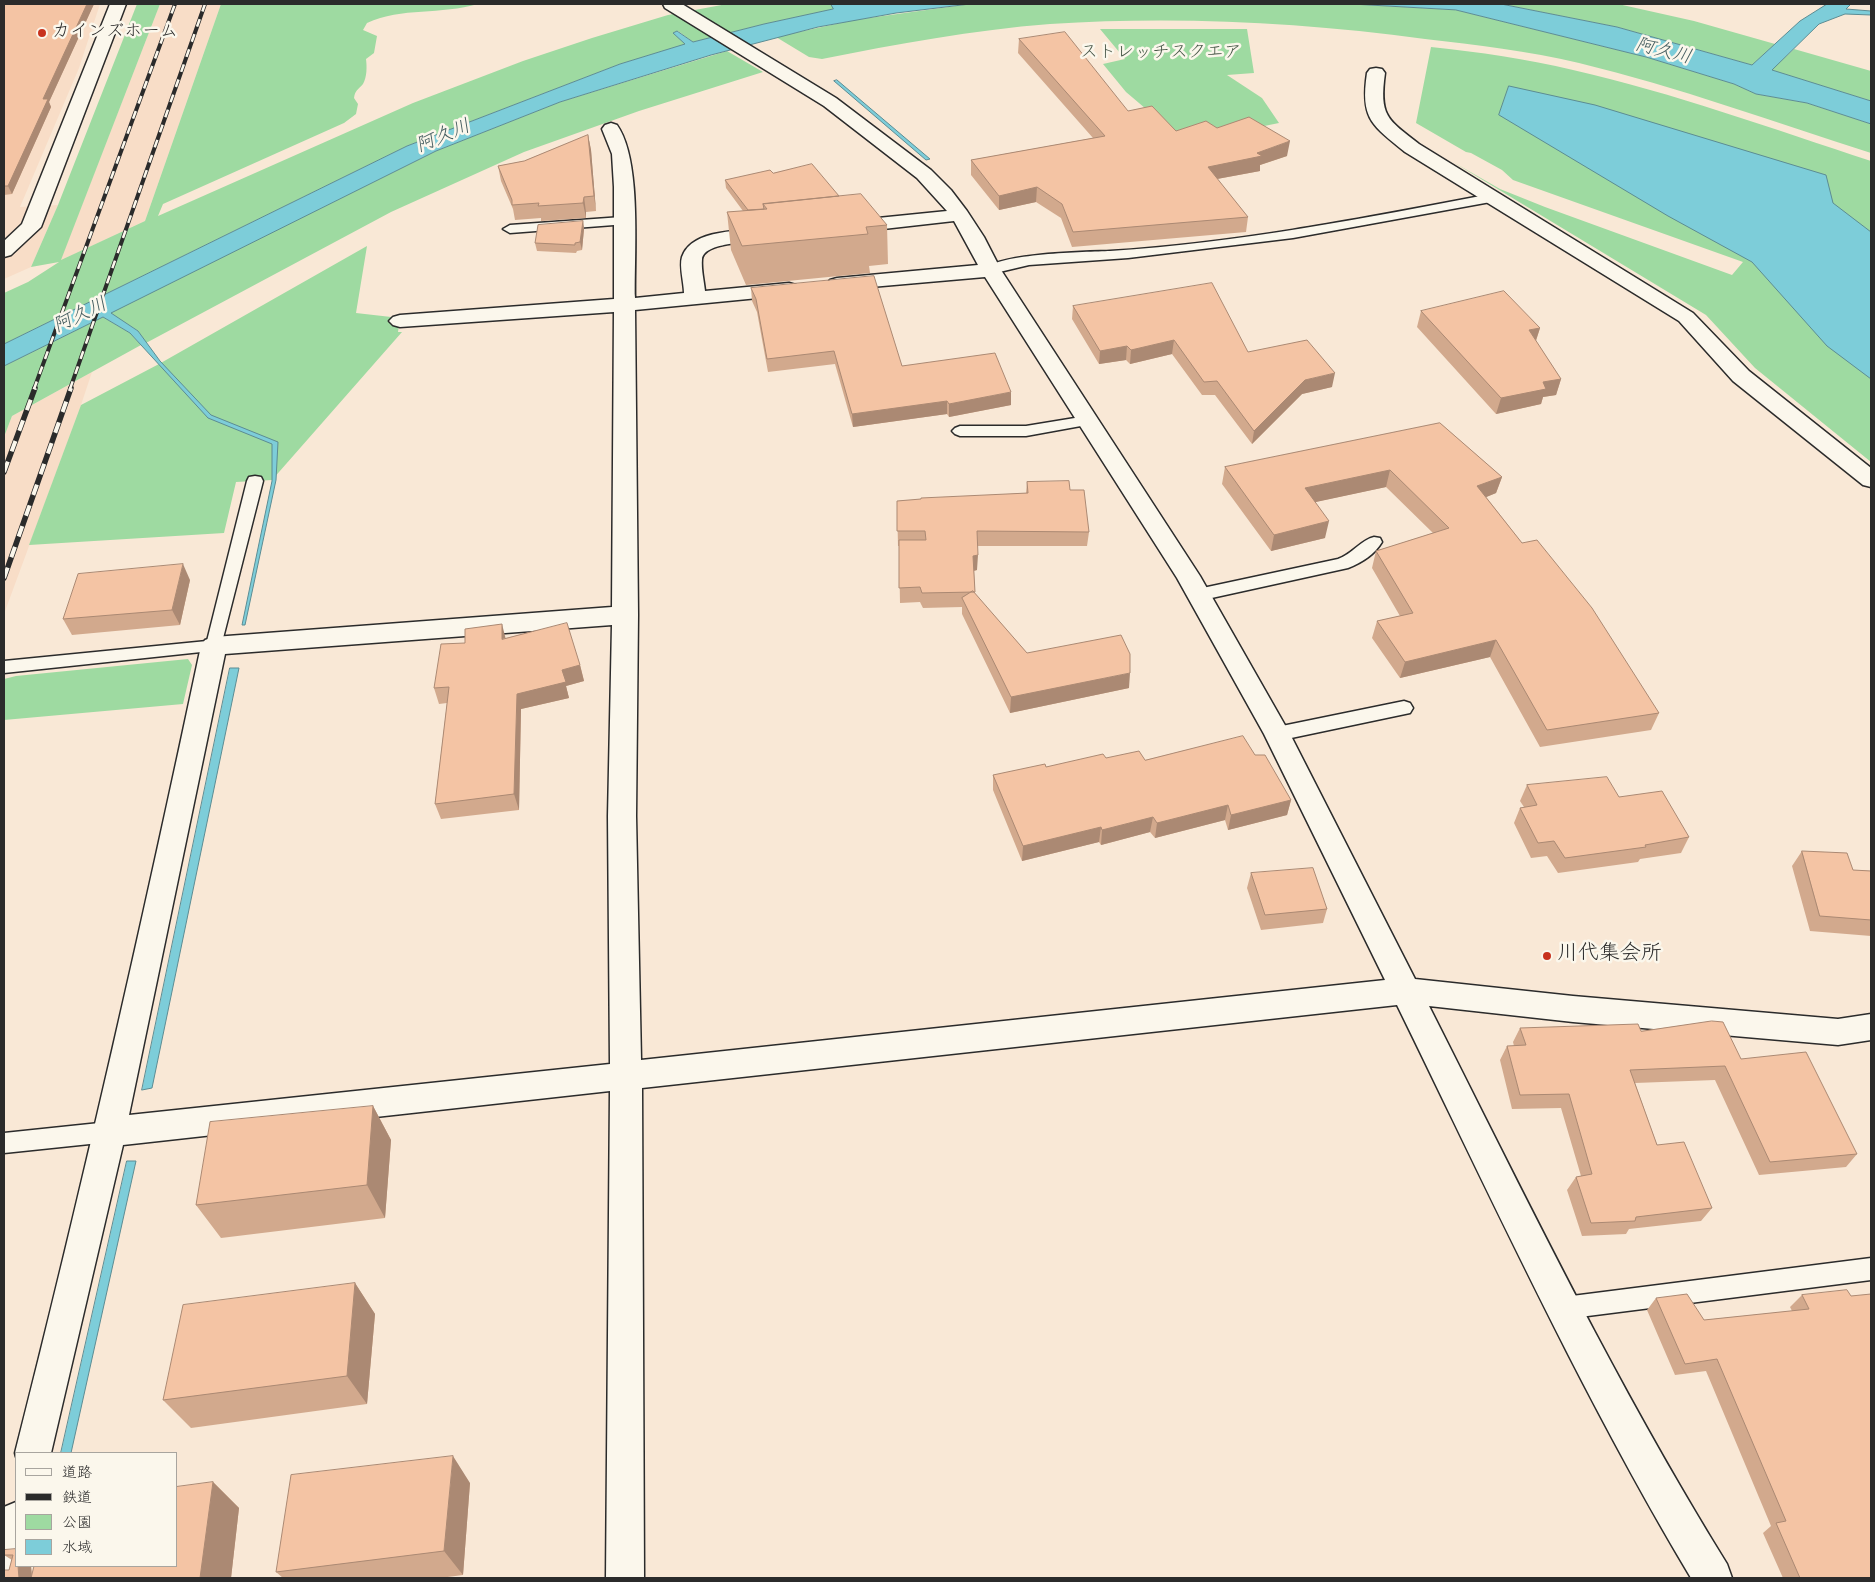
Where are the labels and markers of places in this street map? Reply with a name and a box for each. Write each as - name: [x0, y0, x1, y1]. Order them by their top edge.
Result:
- place label: カインズホーム: [52, 22, 178, 44]
- marker: カインズホーム: [36, 27, 48, 39]
- place label: 川代集会所: [1557, 943, 1662, 969]
- marker: 川代集会所: [1541, 950, 1553, 962]

